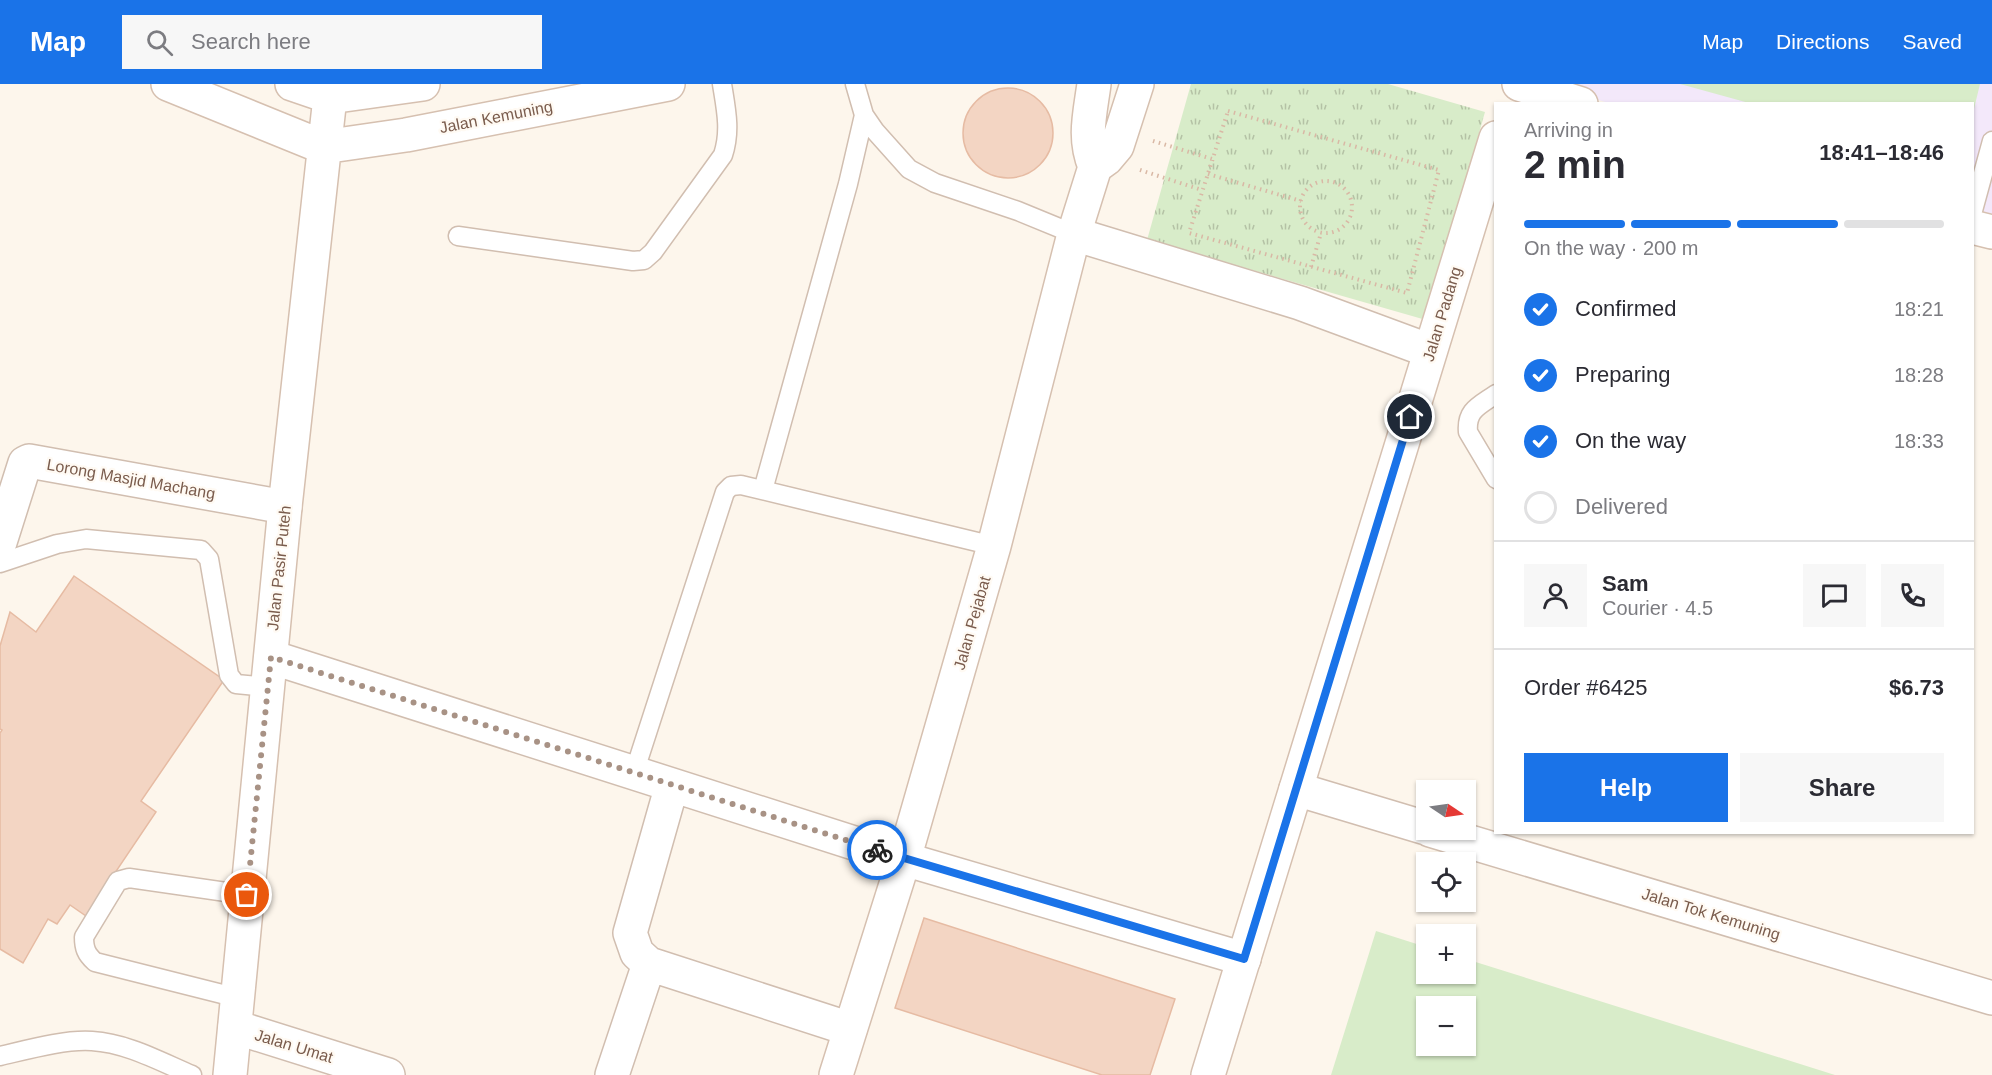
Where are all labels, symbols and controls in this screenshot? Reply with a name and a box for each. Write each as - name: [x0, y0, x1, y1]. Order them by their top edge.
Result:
- search box: [122, 15, 542, 69]
- text: Map: [30, 26, 86, 57]
- icon: search: [143, 26, 176, 59]
- text: Search here: [191, 29, 311, 54]
- text: Map: [1702, 30, 1743, 53]
- text: Directions: [1776, 30, 1869, 53]
- text: Saved: [1902, 30, 1962, 53]
- street label: Jalan Kemuning: [438, 98, 554, 136]
- text: Arriving in: [1524, 119, 1613, 141]
- text: 18:41–18:46: [1819, 140, 1944, 165]
- text: 2 min: [1524, 143, 1626, 186]
- text: On the way · 200 m: [1524, 237, 1699, 259]
- street label: Jalan Padang: [1420, 265, 1464, 363]
- icon: check: [1524, 293, 1557, 326]
- text: Confirmed: [1575, 296, 1676, 321]
- text: 18:21: [1894, 298, 1944, 320]
- icon: check: [1524, 359, 1557, 392]
- text: Preparing: [1575, 362, 1670, 387]
- text: 18:28: [1894, 364, 1944, 386]
- pin: [1384, 391, 1435, 442]
- icon: home: [1393, 400, 1426, 433]
- icon: check: [1524, 425, 1557, 458]
- text: On the way: [1575, 428, 1686, 453]
- text: 18:33: [1894, 430, 1944, 452]
- street label: Lorong Masjid Machang: [45, 456, 217, 502]
- text: Delivered: [1575, 494, 1668, 519]
- street label: Jalan Pasir Puteh: [264, 505, 294, 631]
- button: person: [1524, 564, 1587, 627]
- button: chat: [1803, 564, 1866, 627]
- button: phone: [1881, 564, 1944, 627]
- text: Sam: [1602, 571, 1648, 596]
- street label: Jalan Pejabat: [950, 574, 994, 672]
- text: Courier · 4.5: [1602, 597, 1713, 619]
- text: Order #6425: [1524, 675, 1648, 700]
- text: $6.73: [1889, 675, 1944, 700]
- button: Help: [1524, 753, 1728, 822]
- button: Share: [1740, 753, 1944, 822]
- north arrow: [1416, 780, 1476, 840]
- map controls: [1416, 780, 1476, 1056]
- courier: [847, 820, 907, 880]
- icon: bike: [861, 834, 894, 867]
- button: locate: [1416, 852, 1476, 912]
- pin: [221, 869, 272, 920]
- icon: bag: [230, 878, 263, 911]
- street label: Jalan Tok Kemuning: [1640, 885, 1782, 943]
- button: +: [1416, 924, 1476, 984]
- button: −: [1416, 996, 1476, 1056]
- street label: Jalan Umat: [253, 1026, 336, 1066]

